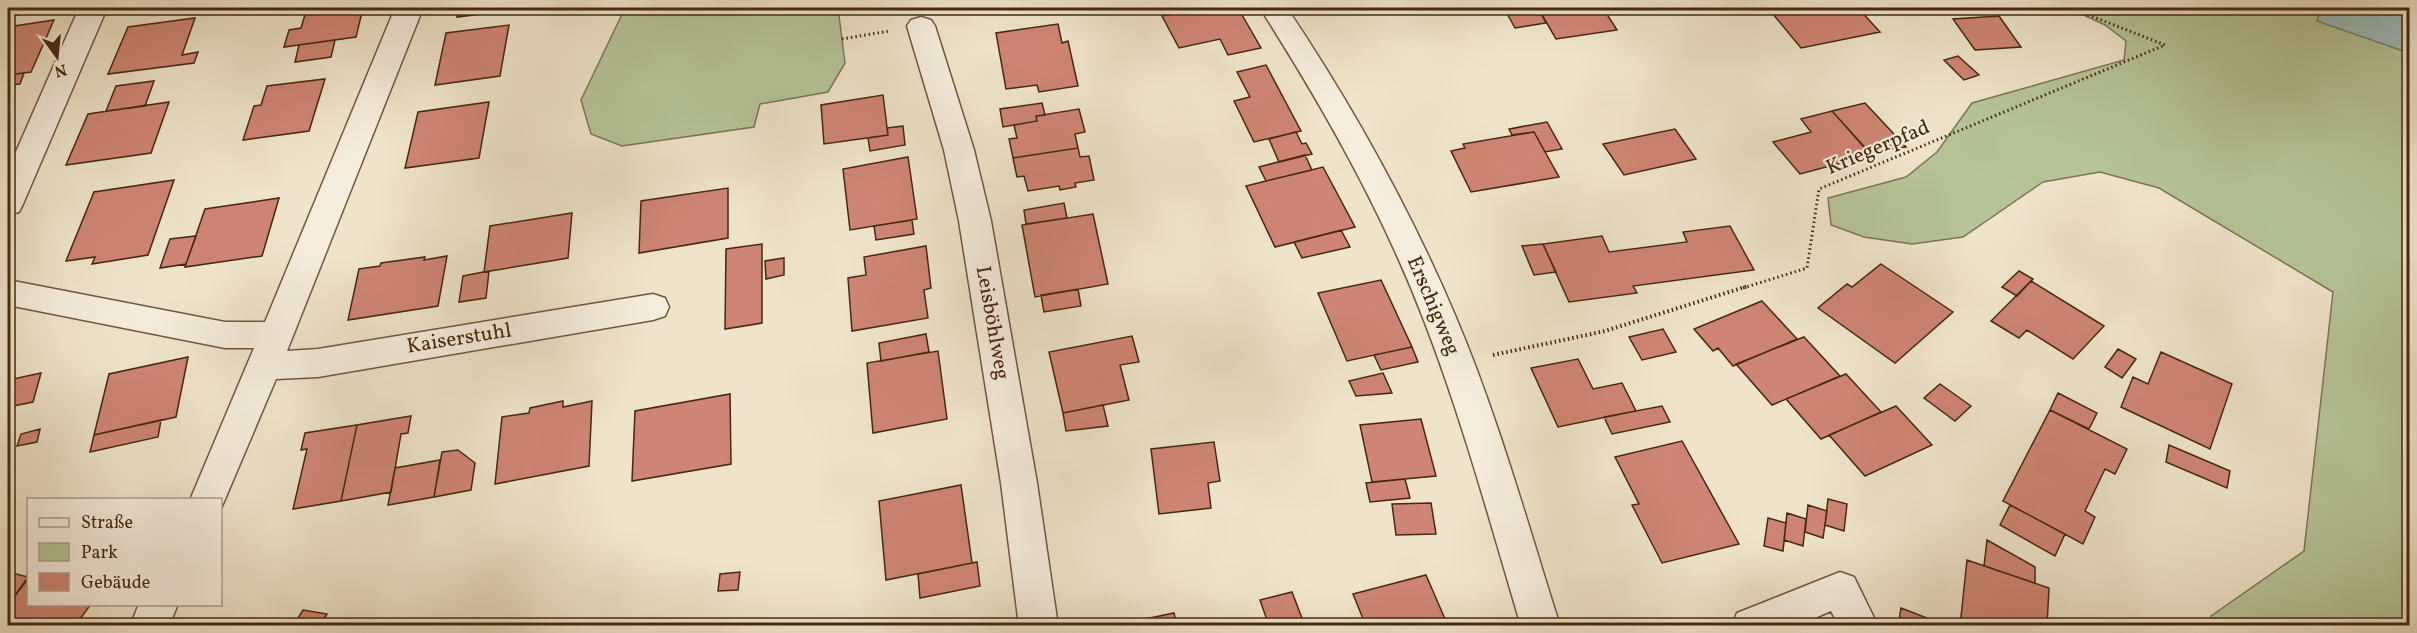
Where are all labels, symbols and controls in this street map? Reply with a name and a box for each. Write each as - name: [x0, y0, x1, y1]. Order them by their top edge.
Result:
- north arrow: [27, 27, 87, 87]
- text: N: [52, 57, 69, 82]
- street label: Kriegerpfad: [1822, 113, 1934, 183]
- street label: Erschigweg: [1399, 252, 1467, 360]
- street label: Leisböhlweg: [968, 264, 1016, 382]
- street label: Kaiserstuhl: [404, 316, 514, 362]
- legend: [27, 498, 222, 606]
- text: Straße: [81, 511, 133, 536]
- text: Park: [81, 541, 118, 566]
- text: Gebäude: [81, 571, 150, 596]

